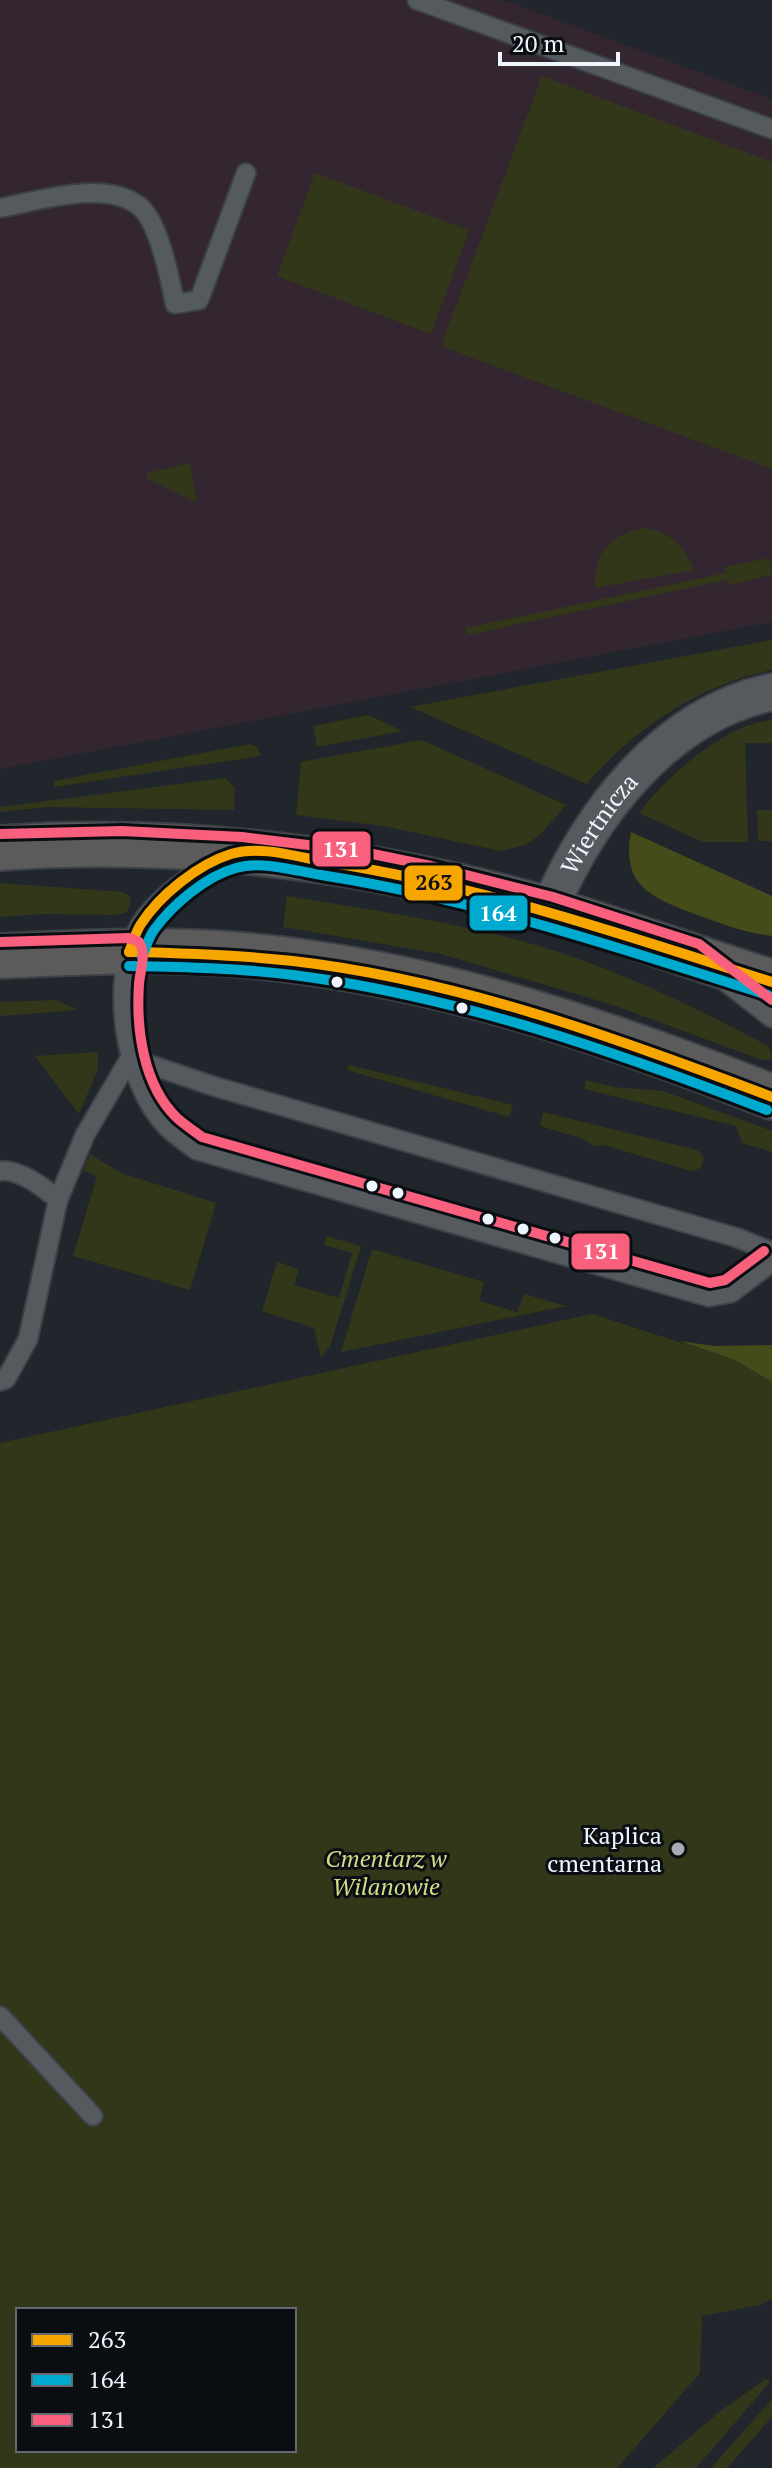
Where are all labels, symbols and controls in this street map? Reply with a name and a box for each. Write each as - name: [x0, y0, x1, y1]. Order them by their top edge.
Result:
- scale bar: [500, 16, 618, 66]
- text: 20 m: [512, 27, 564, 59]
- street label: Wiertnicza: [553, 766, 644, 880]
- line badge: 131: [311, 830, 372, 868]
- text: 131: [322, 834, 360, 863]
- line badge: 263: [403, 864, 464, 902]
- text: 263: [415, 867, 453, 896]
- line badge: 164: [468, 894, 529, 932]
- text: 164: [479, 898, 517, 927]
- unlabelled marker: [329, 974, 345, 990]
- unlabelled marker: [454, 1000, 470, 1016]
- unlabelled marker: [364, 1178, 380, 1194]
- unlabelled marker: [390, 1185, 406, 1201]
- unlabelled marker: [480, 1211, 496, 1227]
- unlabelled marker: [515, 1221, 531, 1237]
- unlabelled marker: [547, 1230, 563, 1246]
- line badge: 131: [570, 1232, 631, 1271]
- text: 131: [582, 1236, 620, 1265]
- place label: Kaplica cmentarna: [547, 1819, 662, 1879]
- marker: Kaplica cmentarna: [669, 1840, 687, 1858]
- park label: Cmentarz w Wilanowie: [325, 1842, 447, 1902]
- legend: [16, 2308, 296, 2452]
- text: 263: [88, 2323, 126, 2355]
- text: 164: [88, 2363, 127, 2395]
- text: 131: [88, 2403, 126, 2435]

